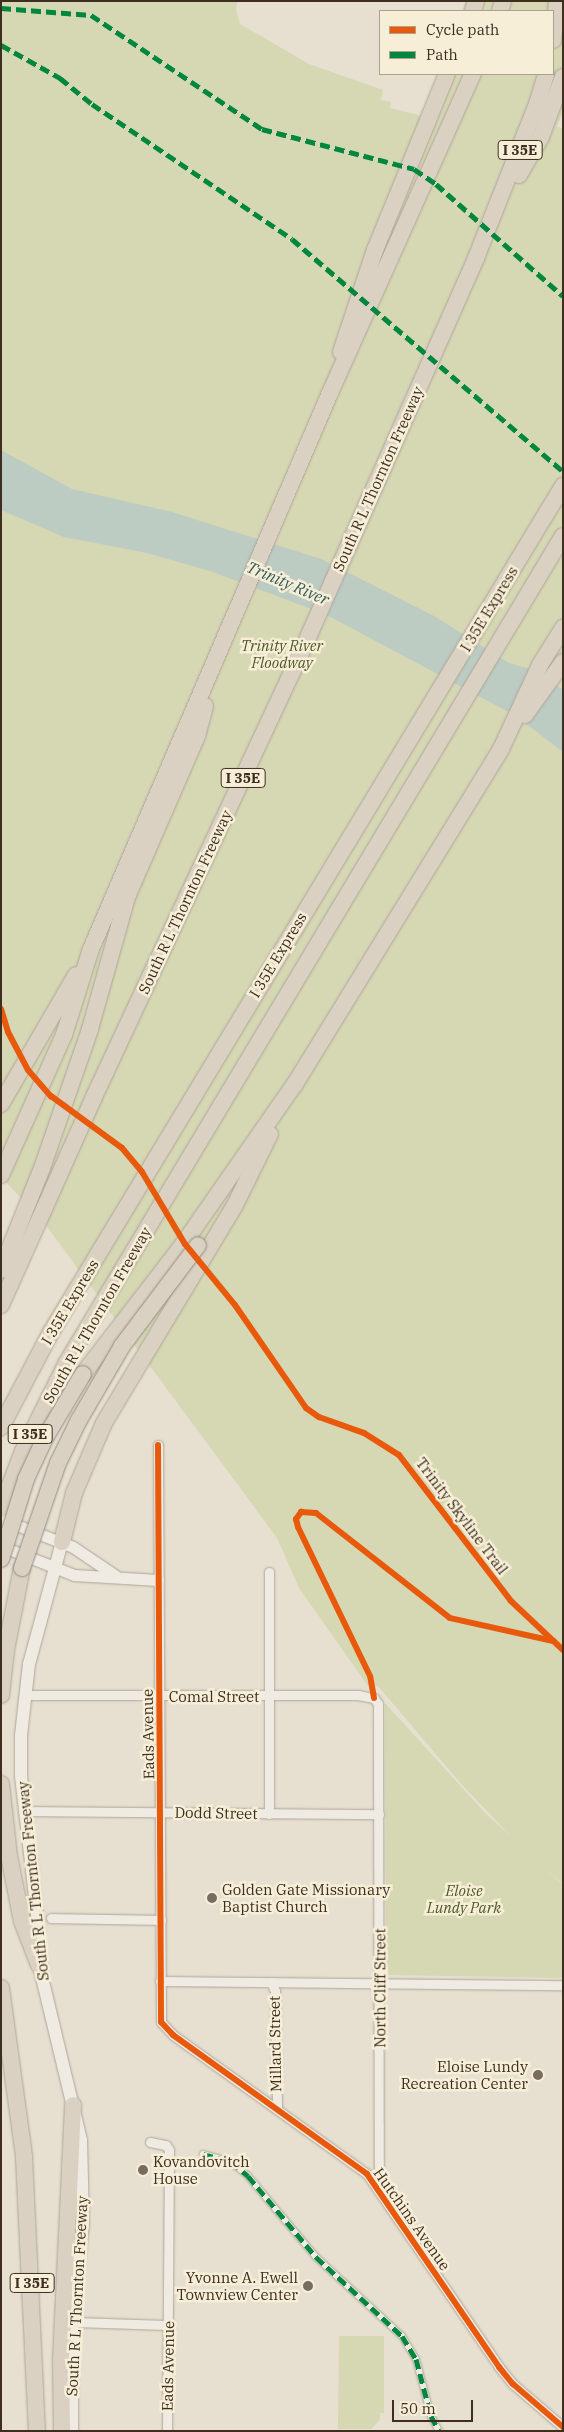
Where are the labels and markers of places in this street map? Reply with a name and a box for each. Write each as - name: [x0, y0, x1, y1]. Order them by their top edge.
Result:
- place label: Golden Gate Missionary Baptist Church: [222, 1880, 390, 1915]
- marker: Golden Gate Missionary Baptist Church: [206, 1892, 218, 1904]
- place label: Eloise Lundy Recreation Center: [401, 2057, 528, 2092]
- marker: Eloise Lundy Recreation Center: [532, 2069, 544, 2081]
- place label: Kovandovitch House: [153, 2152, 250, 2187]
- marker: Kovandovitch House: [137, 2164, 149, 2176]
- place label: Yvonne A. Ewell Townview Center: [176, 2268, 298, 2303]
- marker: Yvonne A. Ewell Townview Center: [302, 2280, 314, 2292]

